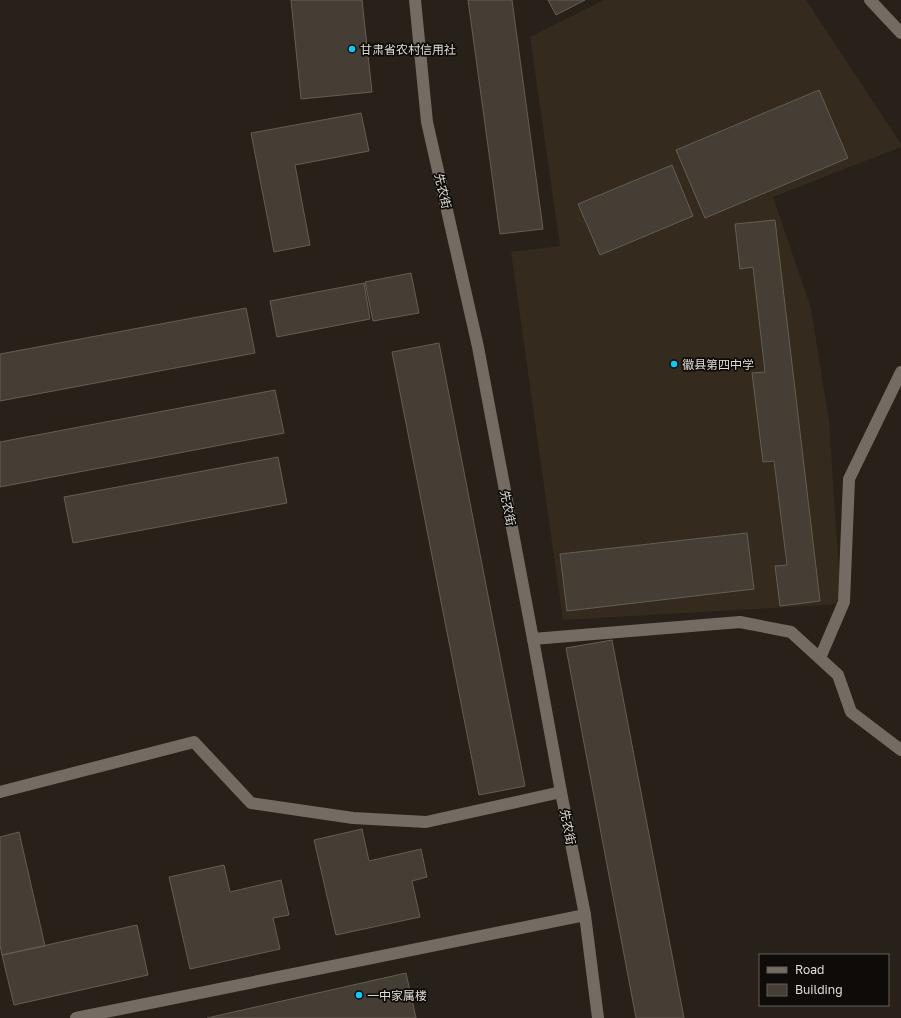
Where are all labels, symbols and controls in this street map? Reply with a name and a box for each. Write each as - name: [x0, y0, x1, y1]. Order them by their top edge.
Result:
- place label: 甘肃省农村信用社: [360, 42, 456, 57]
- marker: 甘肃省农村信用社: [347, 44, 357, 54]
- street label: 先农街: [432, 172, 454, 210]
- place label: 徽县第四中学: [682, 357, 754, 372]
- marker: 徽县第四中学: [669, 359, 679, 369]
- street label: 先农街: [497, 489, 519, 527]
- street label: 先农街: [557, 808, 579, 846]
- legend: [759, 954, 889, 1006]
- text: Road: [795, 962, 824, 977]
- text: Building: [795, 982, 843, 997]
- place label: 一中家属楼: [367, 988, 427, 1003]
- marker: 一中家属楼: [354, 990, 364, 1000]

